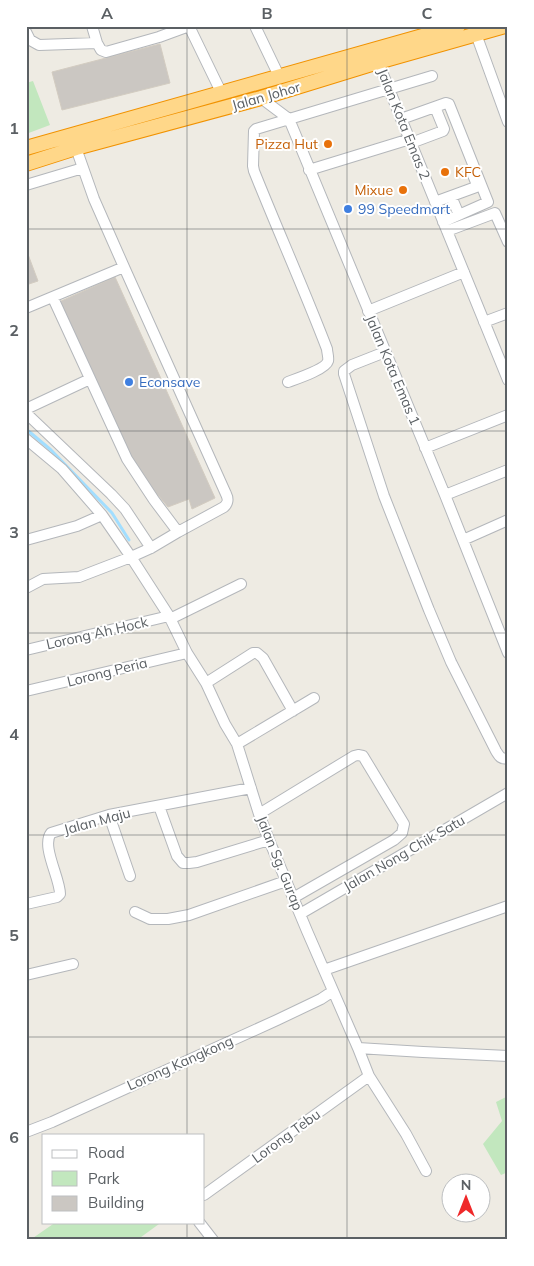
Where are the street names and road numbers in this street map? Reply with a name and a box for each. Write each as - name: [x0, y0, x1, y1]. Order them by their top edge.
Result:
- street label: Jalan Kota Emas 2: [374, 66, 434, 182]
- street label: Jalan Johor: [230, 77, 303, 114]
- street label: Jalan Kota Emas 1: [362, 312, 424, 428]
- street label: Lorong Ah Hock: [44, 612, 150, 653]
- street label: Lorong Peria: [65, 653, 149, 691]
- street label: Jalan Maju: [62, 803, 132, 839]
- street label: Jalan Nong Chik Satu: [340, 811, 468, 895]
- street label: Jalan Sg. Gurap: [253, 813, 307, 913]
- street label: Lorong Kangkong: [124, 1032, 236, 1094]
- street label: Lorong Tebu: [248, 1105, 324, 1167]

